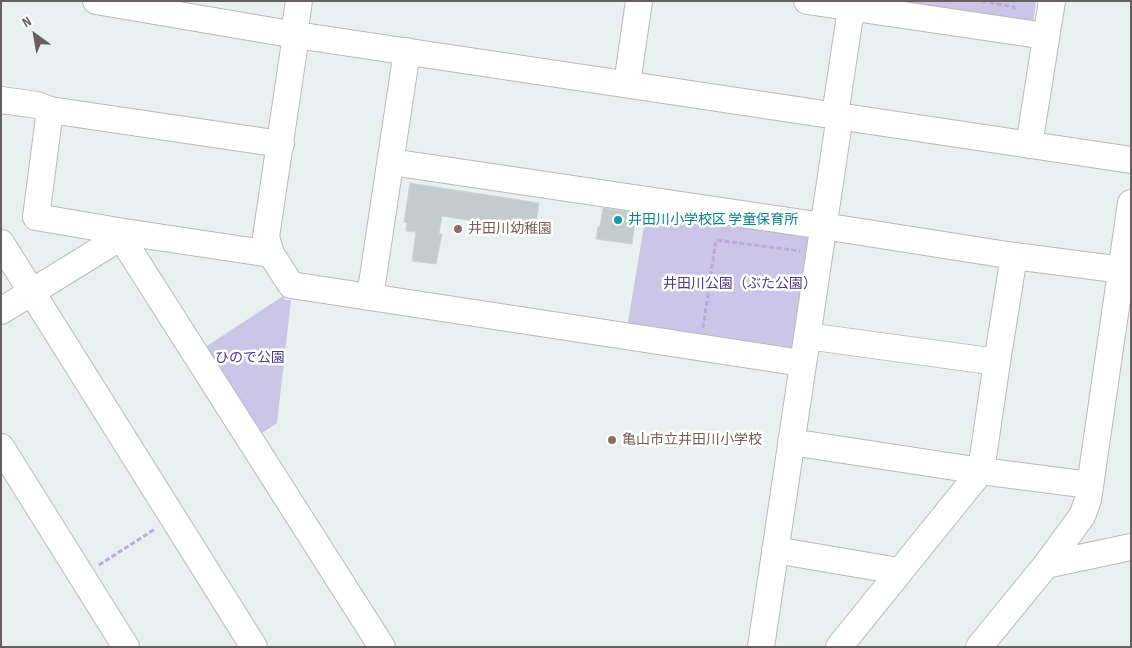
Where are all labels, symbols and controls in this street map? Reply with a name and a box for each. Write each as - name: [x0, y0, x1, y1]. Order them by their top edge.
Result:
- north arrow: [10, 10, 60, 60]
- text: N: [19, 13, 34, 31]
- place label: 井田川小学校区 学童保育所: [628, 212, 798, 228]
- marker: 井田川小学校区 学童保育所: [612, 214, 624, 226]
- place label: 井田川幼稚園: [468, 221, 552, 237]
- marker: 井田川幼稚園: [452, 223, 464, 235]
- park label: 井田川公園（ぶた公園）: [663, 276, 817, 292]
- park label: ひので公園: [215, 350, 285, 366]
- place label: 亀山市立井田川小学校: [622, 432, 762, 448]
- marker: 亀山市立井田川小学校: [606, 434, 618, 446]

